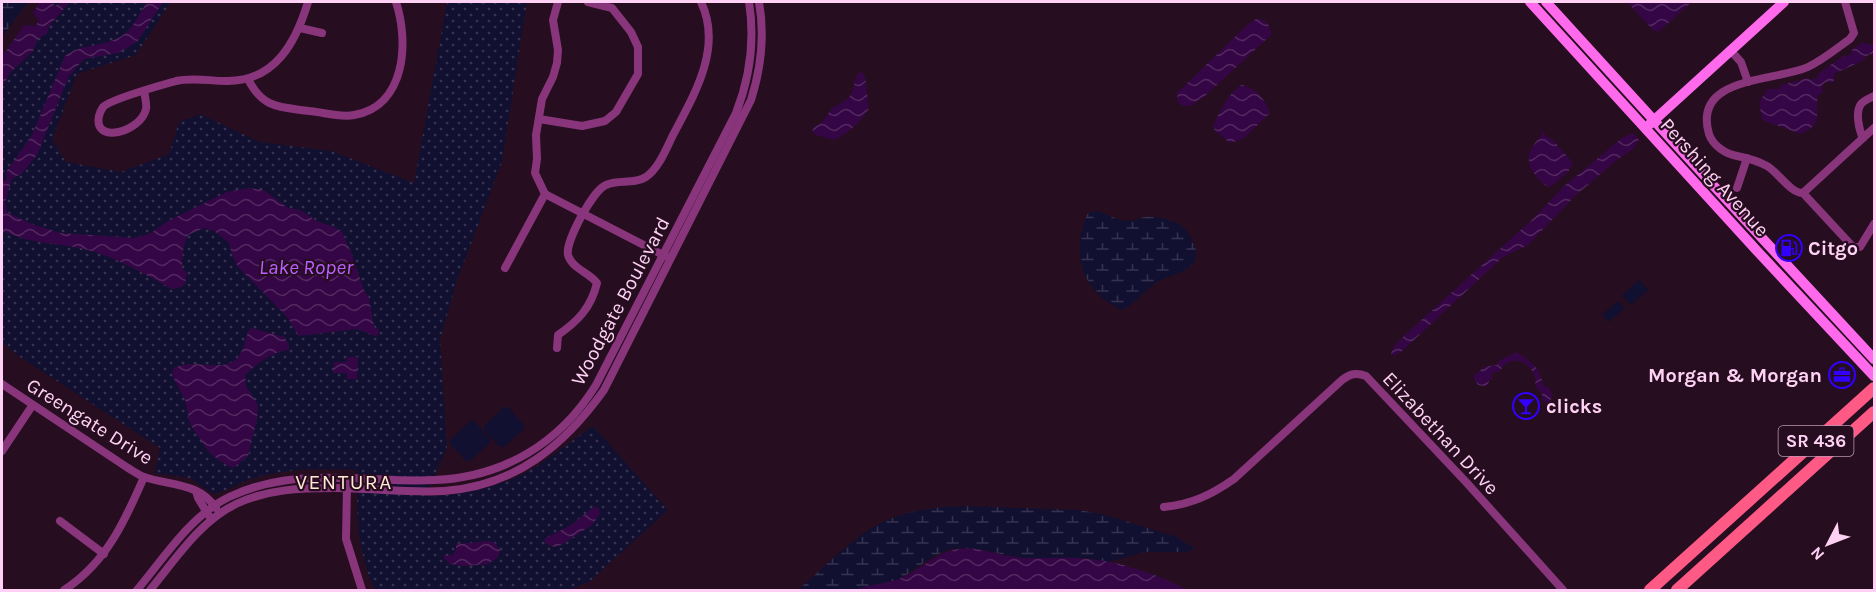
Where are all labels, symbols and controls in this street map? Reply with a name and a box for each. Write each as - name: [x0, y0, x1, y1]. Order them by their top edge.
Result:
- street label: Pershing Avenue: [1656, 114, 1774, 241]
- street label: Woodgate Boulevard: [566, 213, 675, 389]
- fuel station icon: Citgo: [1774, 233, 1804, 263]
- place label: Citgo: [1808, 237, 1858, 260]
- water label: Lake Roper: [259, 255, 354, 279]
- office icon: Morgan & Morgan: [1827, 360, 1857, 390]
- place label: Morgan & Morgan: [1648, 364, 1822, 387]
- street label: Elizabethan Drive: [1378, 367, 1503, 500]
- street label: Greengate Drive: [22, 373, 157, 469]
- bar icon: clicks: [1511, 391, 1541, 421]
- place label: clicks: [1546, 395, 1602, 418]
- road number: SR 436: [1778, 426, 1854, 456]
- district label: VENTURA: [295, 470, 393, 494]
- north arrow: [1798, 514, 1858, 574]
- text: N: [1806, 543, 1828, 564]

